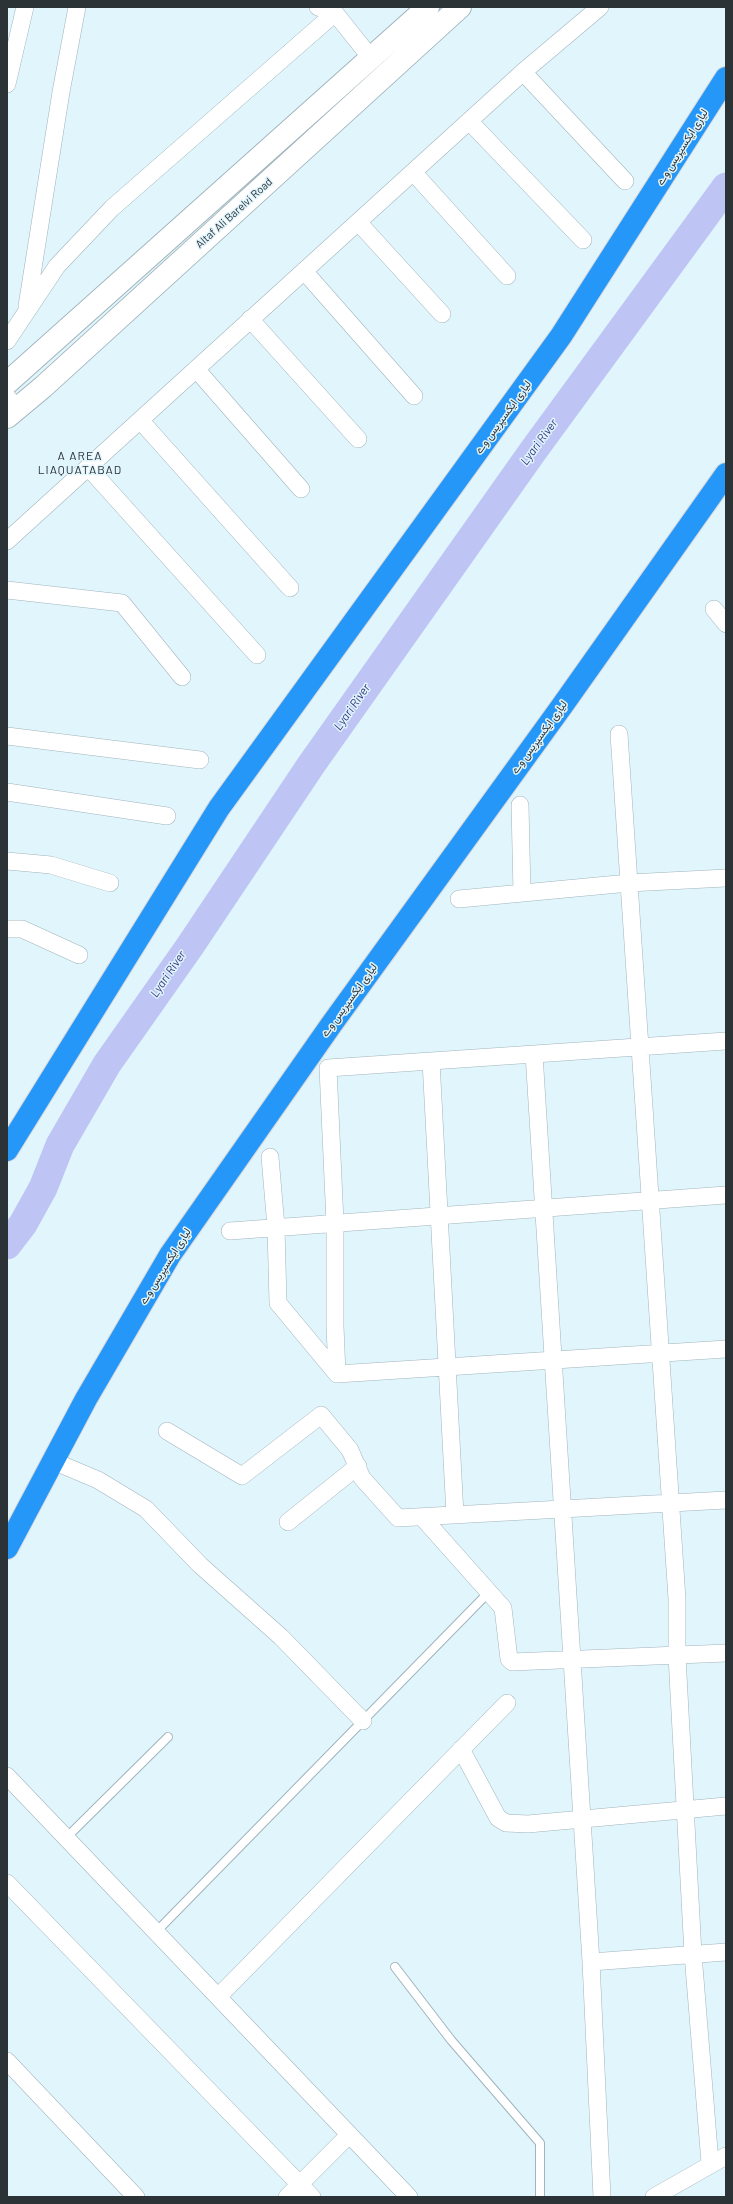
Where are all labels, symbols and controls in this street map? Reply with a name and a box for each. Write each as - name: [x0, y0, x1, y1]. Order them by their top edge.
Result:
- street label: لیاری ایکسپریس وے: [653, 107, 711, 187]
- street label: Altaf Ali Barelvi Road: [193, 175, 275, 251]
- street label: لیاری ایکسپریس وے: [472, 378, 534, 456]
- water label: Lyari River: [518, 416, 560, 468]
- district label: A AREA LIAQUATABAD: [38, 449, 122, 477]
- water label: Lyari River: [331, 681, 373, 733]
- street label: لیاری ایکسپریس وے: [508, 698, 570, 776]
- water label: Lyari River: [147, 948, 189, 1000]
- street label: لیاری ایکسپریس وے: [318, 961, 380, 1039]
- street label: لیاری ایکسپریس وے: [136, 1226, 194, 1306]

